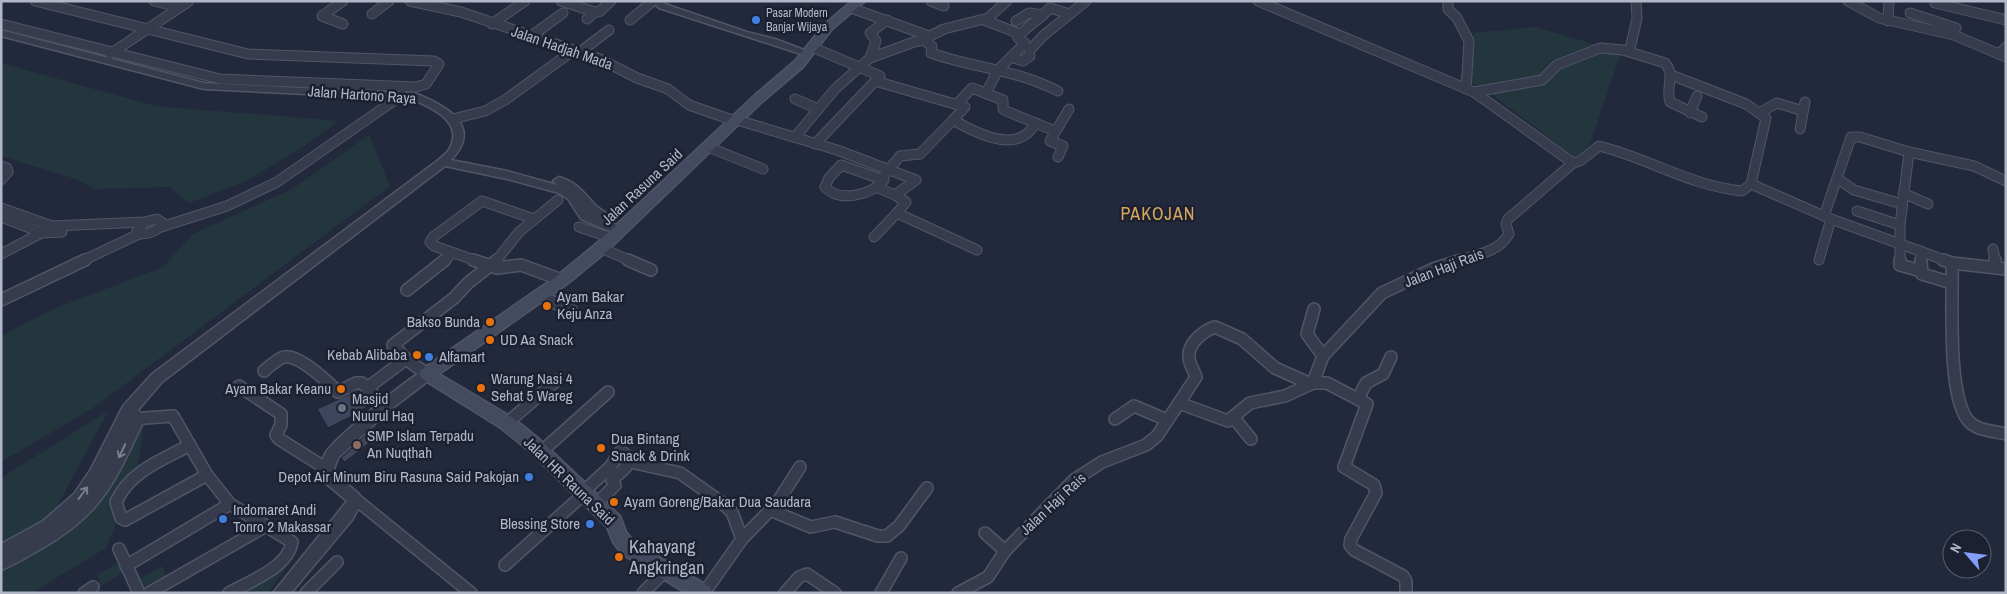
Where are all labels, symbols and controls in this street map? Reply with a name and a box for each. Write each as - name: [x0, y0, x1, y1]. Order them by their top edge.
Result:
- place label: Pasar Modern Banjar Wijaya: [766, 5, 828, 35]
- marker: Pasar Modern Banjar Wijaya: [750, 14, 762, 26]
- street label: Jalan Hadjah Mada: [509, 20, 616, 75]
- street label: Jalan Hartono Raya: [307, 80, 417, 109]
- street label: Jalan Rasuna Said: [596, 144, 687, 230]
- district label: PAKOJAN: [1121, 201, 1195, 226]
- street label: Jalan Haji Rais: [1401, 243, 1487, 292]
- place label: Ayam Bakar Keju Anza: [556, 286, 624, 324]
- marker: Ayam Bakar Keju Anza: [541, 300, 553, 312]
- place label: Bakso Bunda: [407, 311, 480, 332]
- marker: Bakso Bunda: [484, 316, 496, 328]
- place label: UD Aa Snack: [500, 329, 574, 350]
- marker: UD Aa Snack: [484, 334, 496, 346]
- place label: Kebab Alibaba: [327, 344, 407, 365]
- place label: Alfamart: [438, 346, 485, 367]
- marker: Kebab Alibaba: [411, 349, 423, 361]
- marker: Alfamart: [423, 351, 435, 363]
- place label: Warung Nasi 4 Sehat 5 Wareg: [491, 368, 573, 406]
- place label: Ayam Bakar Keanu: [224, 378, 331, 399]
- marker: Warung Nasi 4 Sehat 5 Wareg: [475, 382, 487, 394]
- marker: Ayam Bakar Keanu: [335, 383, 347, 395]
- place label: Masjid Nuurul Haq: [352, 388, 414, 426]
- marker: Masjid Nuurul Haq: [336, 402, 348, 414]
- place label: SMP Islam Terpadu An Nuqthah: [366, 425, 474, 463]
- place label: Dua Bintang Snack & Drink: [611, 428, 690, 466]
- street label: Jalan HR Rauna Said: [519, 432, 619, 530]
- marker: SMP Islam Terpadu An Nuqthah: [351, 439, 363, 451]
- marker: Dua Bintang Snack & Drink: [595, 442, 607, 454]
- one-way arrow: [117, 443, 126, 458]
- place label: Depot Air Minum Biru Rasuna Said Pakojan: [278, 466, 519, 487]
- street label: Jalan Haji Rais: [1015, 468, 1090, 540]
- marker: Depot Air Minum Biru Rasuna Said Pakojan: [523, 471, 535, 483]
- one-way arrow: [77, 487, 88, 500]
- place label: Ayam Goreng/Bakar Dua Saudara: [623, 491, 811, 512]
- marker: Ayam Goreng/Bakar Dua Saudara: [608, 496, 620, 508]
- place label: Indomaret Andi Tonro 2 Makassar: [233, 499, 331, 537]
- marker: Indomaret Andi Tonro 2 Makassar: [217, 513, 229, 525]
- place label: Blessing Store: [500, 513, 580, 534]
- marker: Blessing Store: [584, 518, 596, 530]
- north arrow: [1942, 529, 1992, 579]
- place label: Kahayang Angkringan: [628, 534, 705, 580]
- text: N: [1946, 540, 1965, 556]
- marker: Kahayang Angkringan: [613, 551, 625, 563]

